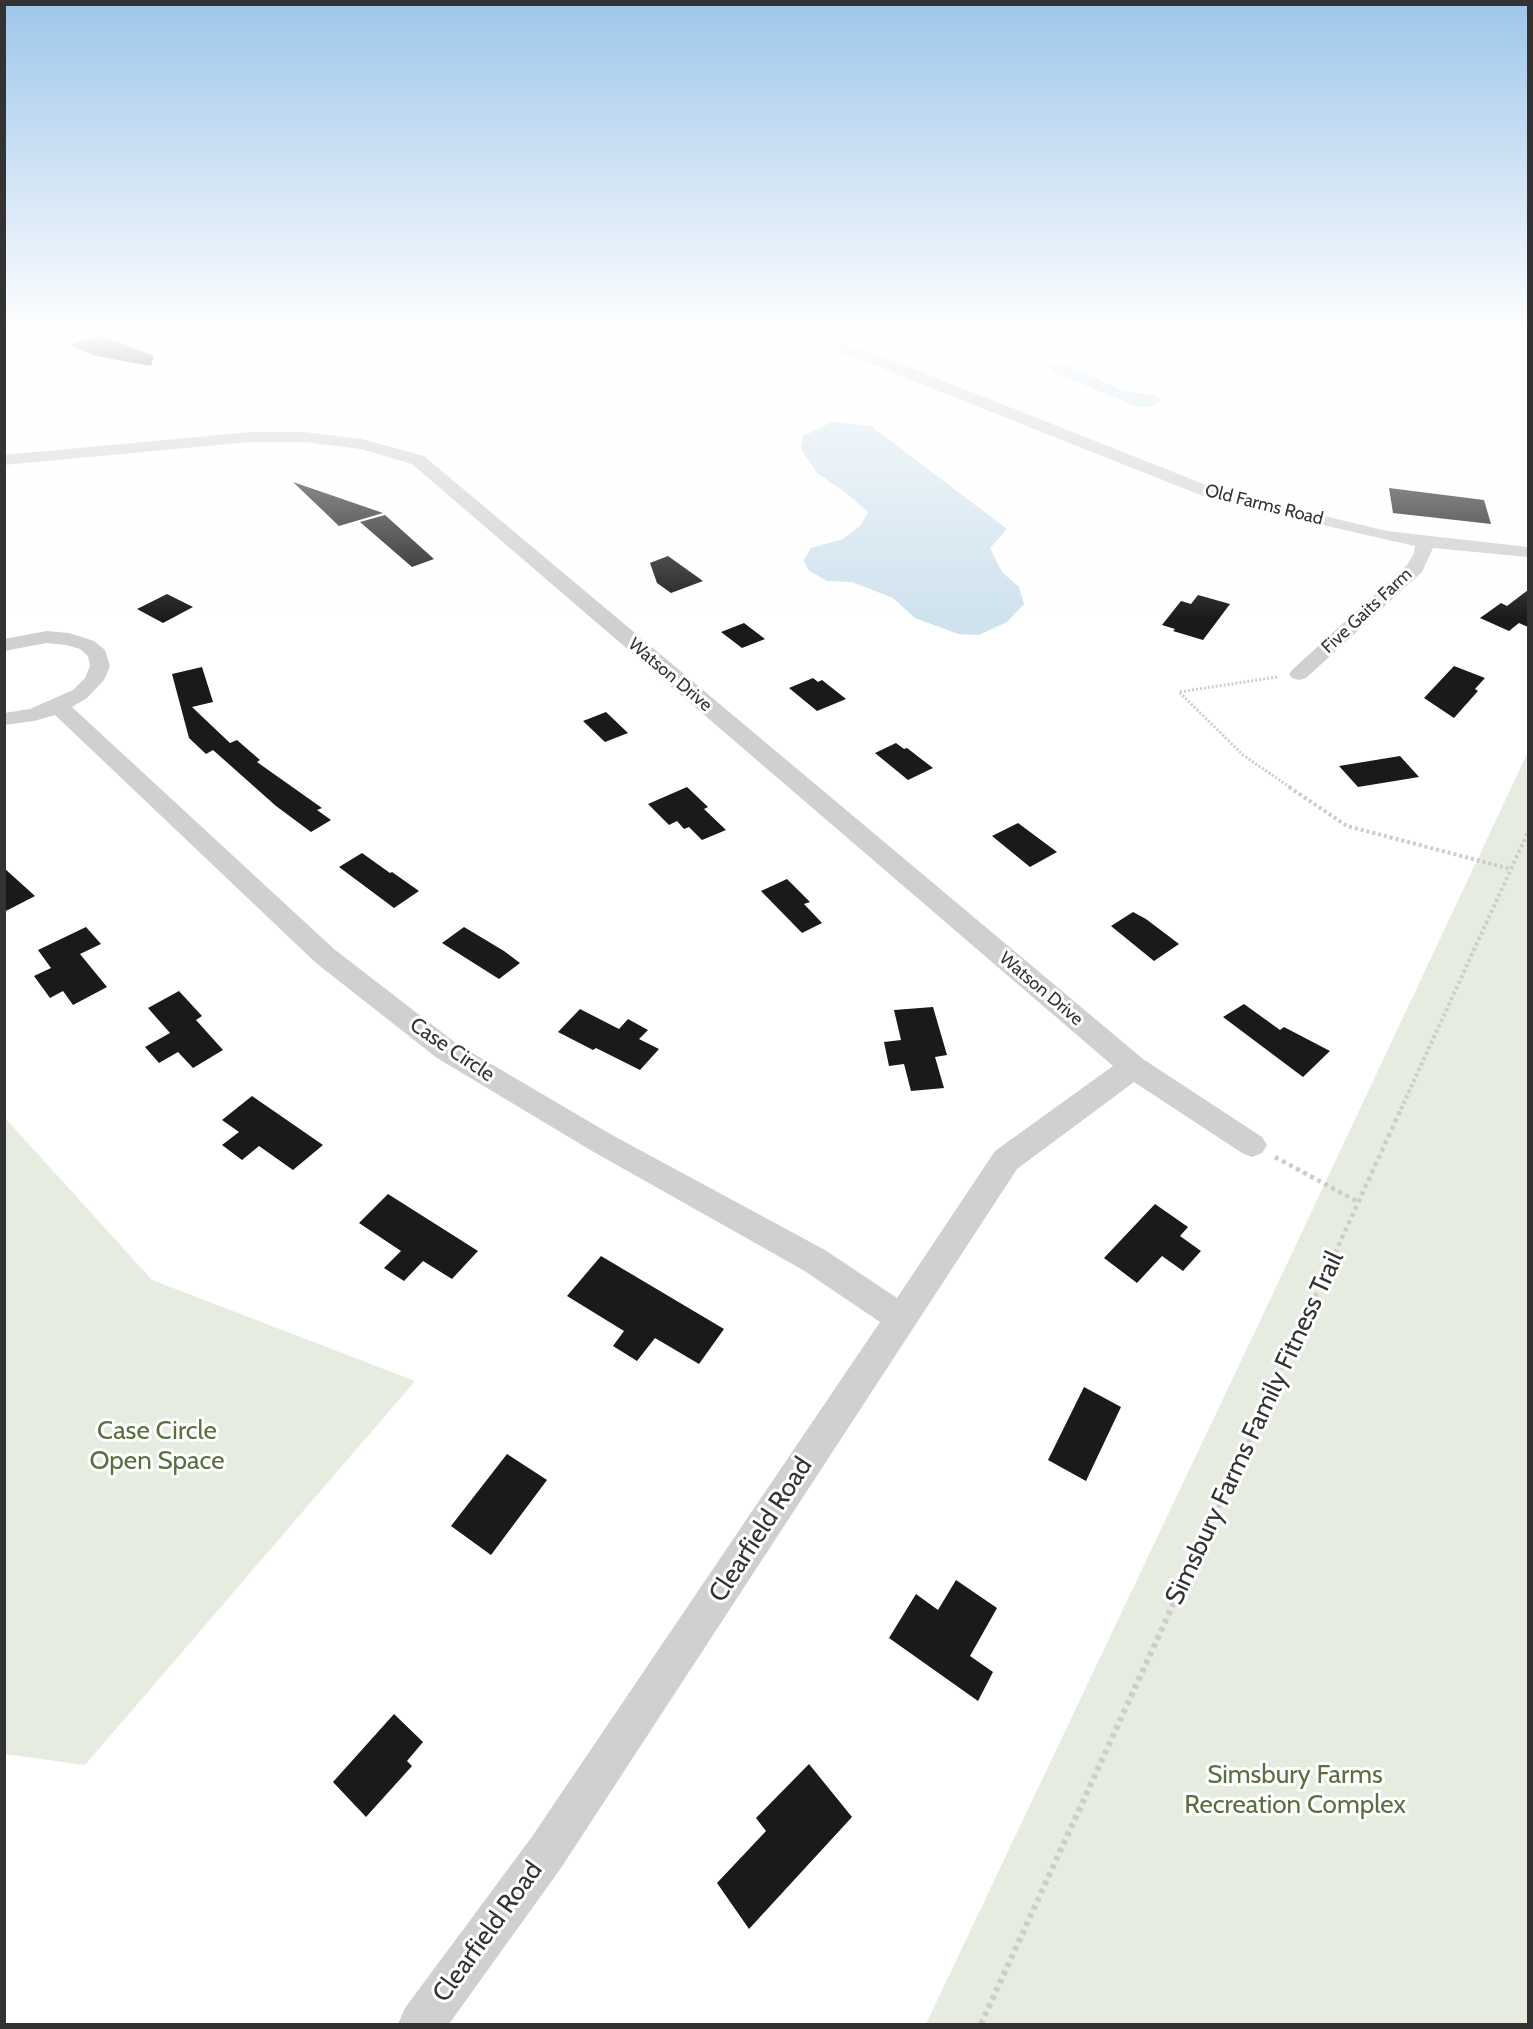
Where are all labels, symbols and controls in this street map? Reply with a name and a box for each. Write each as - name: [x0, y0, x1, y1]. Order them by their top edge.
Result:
- street label: Old Farms Road: [1203, 480, 1325, 530]
- street label: Five Gaits Farm: [1317, 564, 1417, 658]
- street label: Watson Drive: [624, 634, 716, 716]
- street label: Watson Drive: [995, 948, 1087, 1030]
- street label: Case Circle: [405, 1013, 499, 1087]
- street label: Simsbury Farms Family Fitness Trail: [1159, 1246, 1351, 1610]
- park label: Case Circle Open Space: [90, 1415, 224, 1476]
- street label: Clearfield Road: [703, 1452, 819, 1608]
- park label: Simsbury Farms Recreation Complex: [1184, 1759, 1406, 1820]
- street label: Clearfield Road: [427, 1856, 549, 2008]

